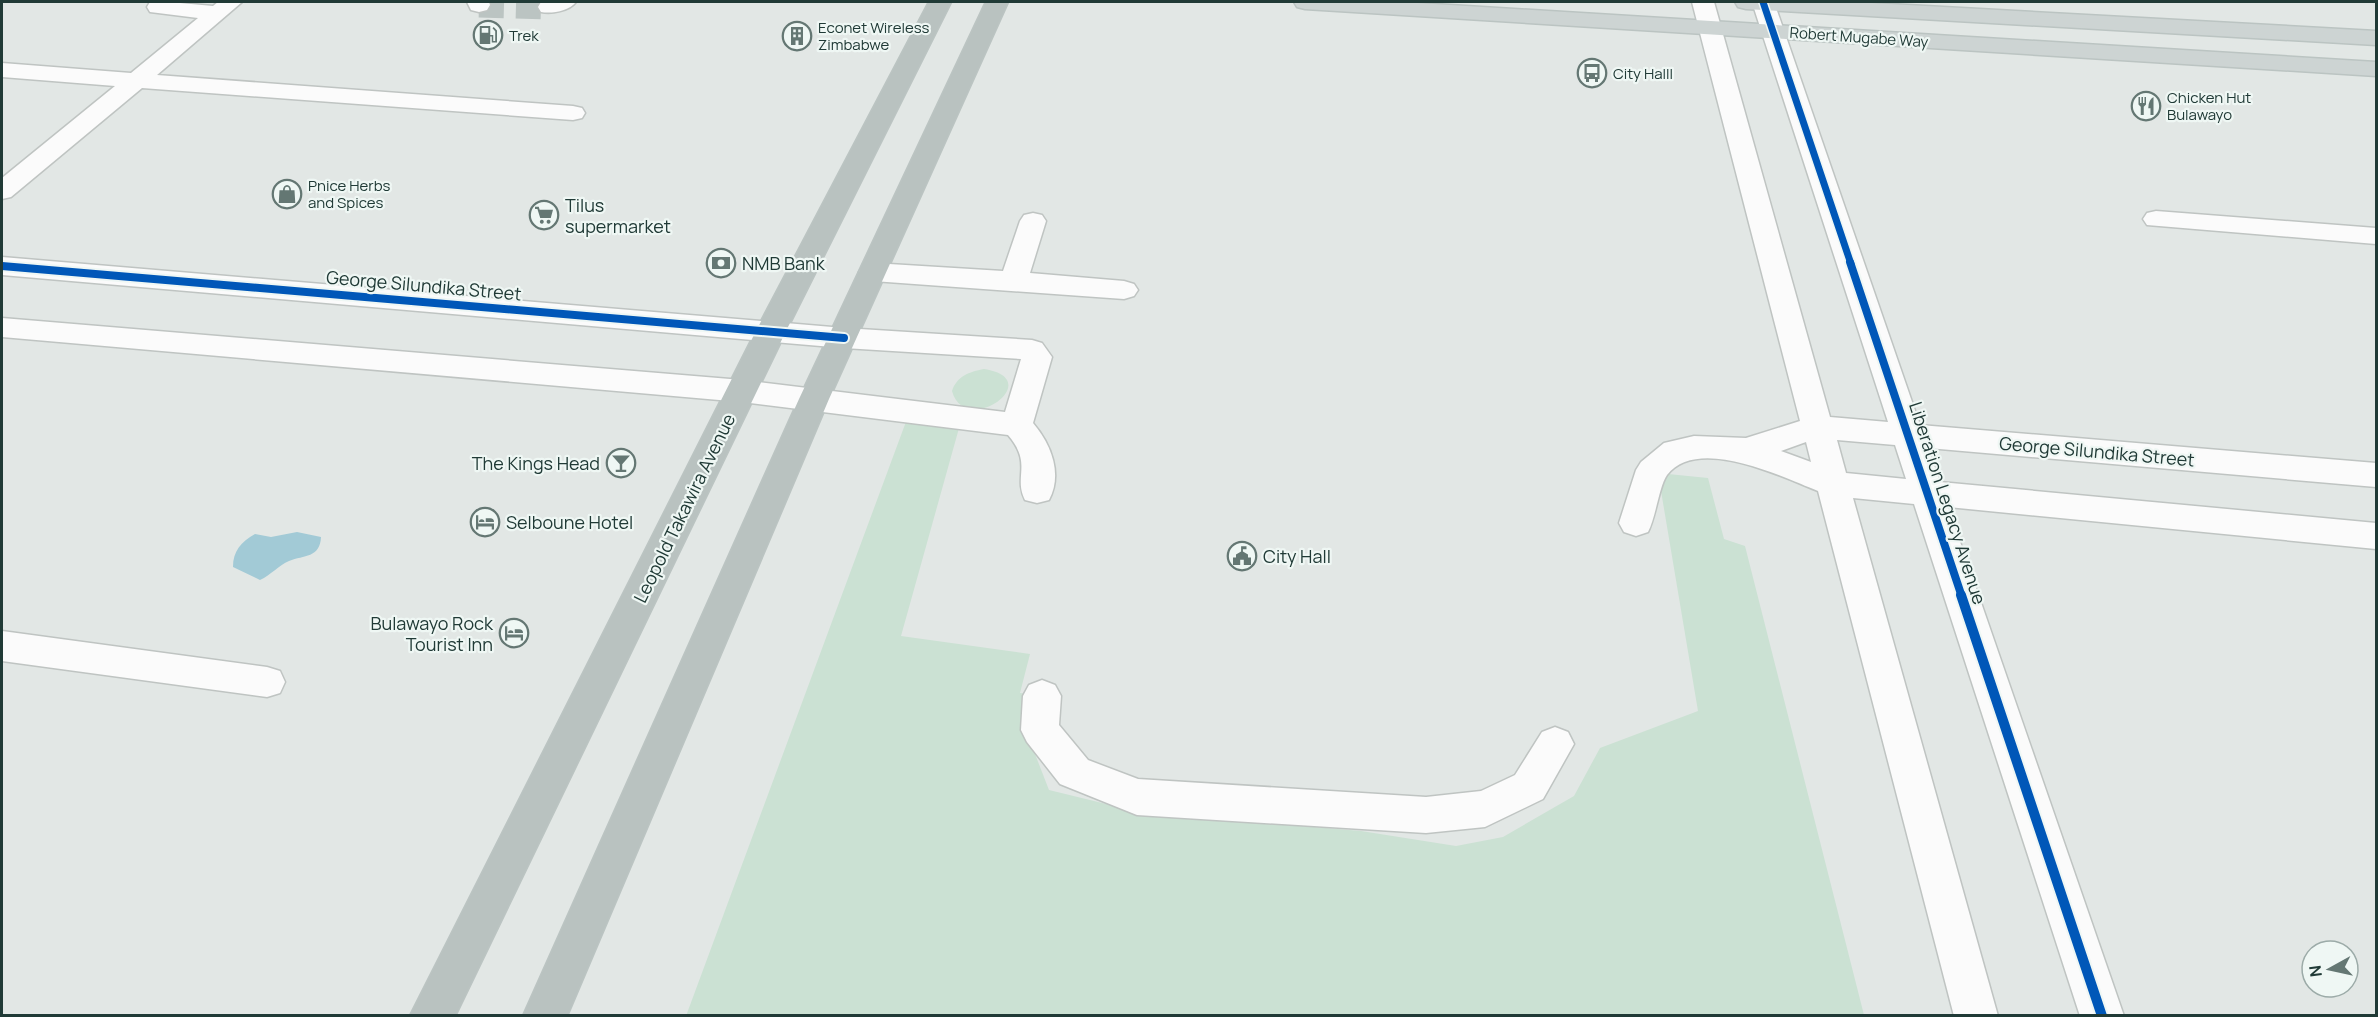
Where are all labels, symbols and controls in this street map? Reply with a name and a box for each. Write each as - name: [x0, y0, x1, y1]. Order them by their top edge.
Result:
- place label: Econet Wireless Zimbabwe: [818, 17, 930, 55]
- fuel station icon: Trek: [472, 19, 504, 51]
- building icon: Econet Wireless Zimbabwe: [781, 20, 813, 52]
- street label: Robert Mugabe Way: [1789, 22, 1929, 52]
- place label: Trek: [509, 25, 539, 46]
- bus stop icon: City Halll: [1576, 57, 1608, 89]
- place label: City Halll: [1613, 63, 1673, 84]
- place label: Chicken Hut Bulawayo: [2167, 87, 2251, 125]
- restaurant icon: Chicken Hut Bulawayo: [2130, 90, 2162, 122]
- place label: Pnice Herbs and Spices: [308, 175, 391, 213]
- shop icon: Pnice Herbs and Spices: [271, 178, 303, 210]
- place label: Tilus supermarket: [565, 193, 671, 238]
- supermarket icon: Tilus supermarket: [528, 199, 560, 231]
- bank icon: NMB Bank: [705, 247, 737, 279]
- place label: NMB Bank: [742, 251, 826, 275]
- street label: George Silundika Street: [325, 265, 523, 305]
- street label: Liberation Legacy Avenue: [1904, 399, 1992, 607]
- street label: Leopold Takawira Avenue: [628, 409, 740, 607]
- street label: George Silundika Street: [1998, 431, 2196, 471]
- bar icon: The Kings Head: [605, 447, 637, 479]
- place label: The Kings Head: [472, 451, 600, 475]
- hotel icon: Selboune Hotel: [469, 506, 501, 538]
- place label: Selboune Hotel: [506, 510, 633, 534]
- public building icon: City Hall: [1226, 540, 1258, 572]
- place label: City Hall: [1263, 544, 1331, 568]
- place label: Bulawayo Rock Tourist Inn: [370, 611, 494, 656]
- hotel icon: Bulawayo Rock Tourist Inn: [498, 617, 530, 649]
- north arrow: [2300, 939, 2360, 999]
- text: N: [2303, 964, 2327, 978]

